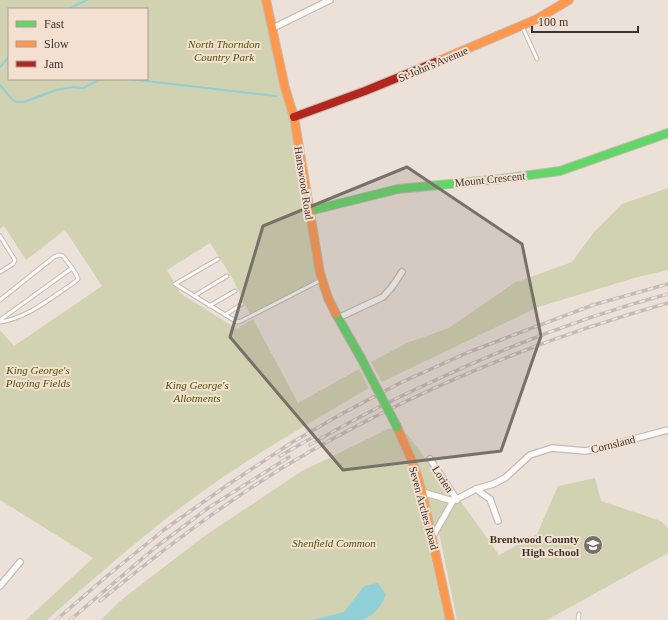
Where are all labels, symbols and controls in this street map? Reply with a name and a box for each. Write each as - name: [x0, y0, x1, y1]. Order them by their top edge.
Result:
- legend: [8, 8, 148, 80]
- scale bar: [532, 8, 638, 34]
- text: 100 m: [538, 15, 569, 29]
- text: Fast: [44, 17, 65, 31]
- text: Slow: [44, 37, 69, 51]
- park label: North Thorndon Country Park: [187, 38, 260, 63]
- street label: St John's Avenue: [396, 44, 470, 84]
- text: Jam: [44, 57, 64, 71]
- street label: Hartswood Road: [292, 145, 316, 221]
- street label: Mount Crescent: [454, 169, 526, 189]
- park label: King George's Playing Fields: [5, 364, 70, 389]
- park label: King George's Allotments: [164, 379, 229, 404]
- street label: Cornsland: [590, 433, 637, 455]
- street label: Lorien: [430, 463, 456, 495]
- street label: Seven Arches Road: [407, 465, 441, 552]
- place label: Brentwood County High School: [490, 533, 579, 558]
- school or university icon: Brentwood County High School: [582, 534, 604, 556]
- park label: Shenfield Common: [292, 537, 376, 549]

